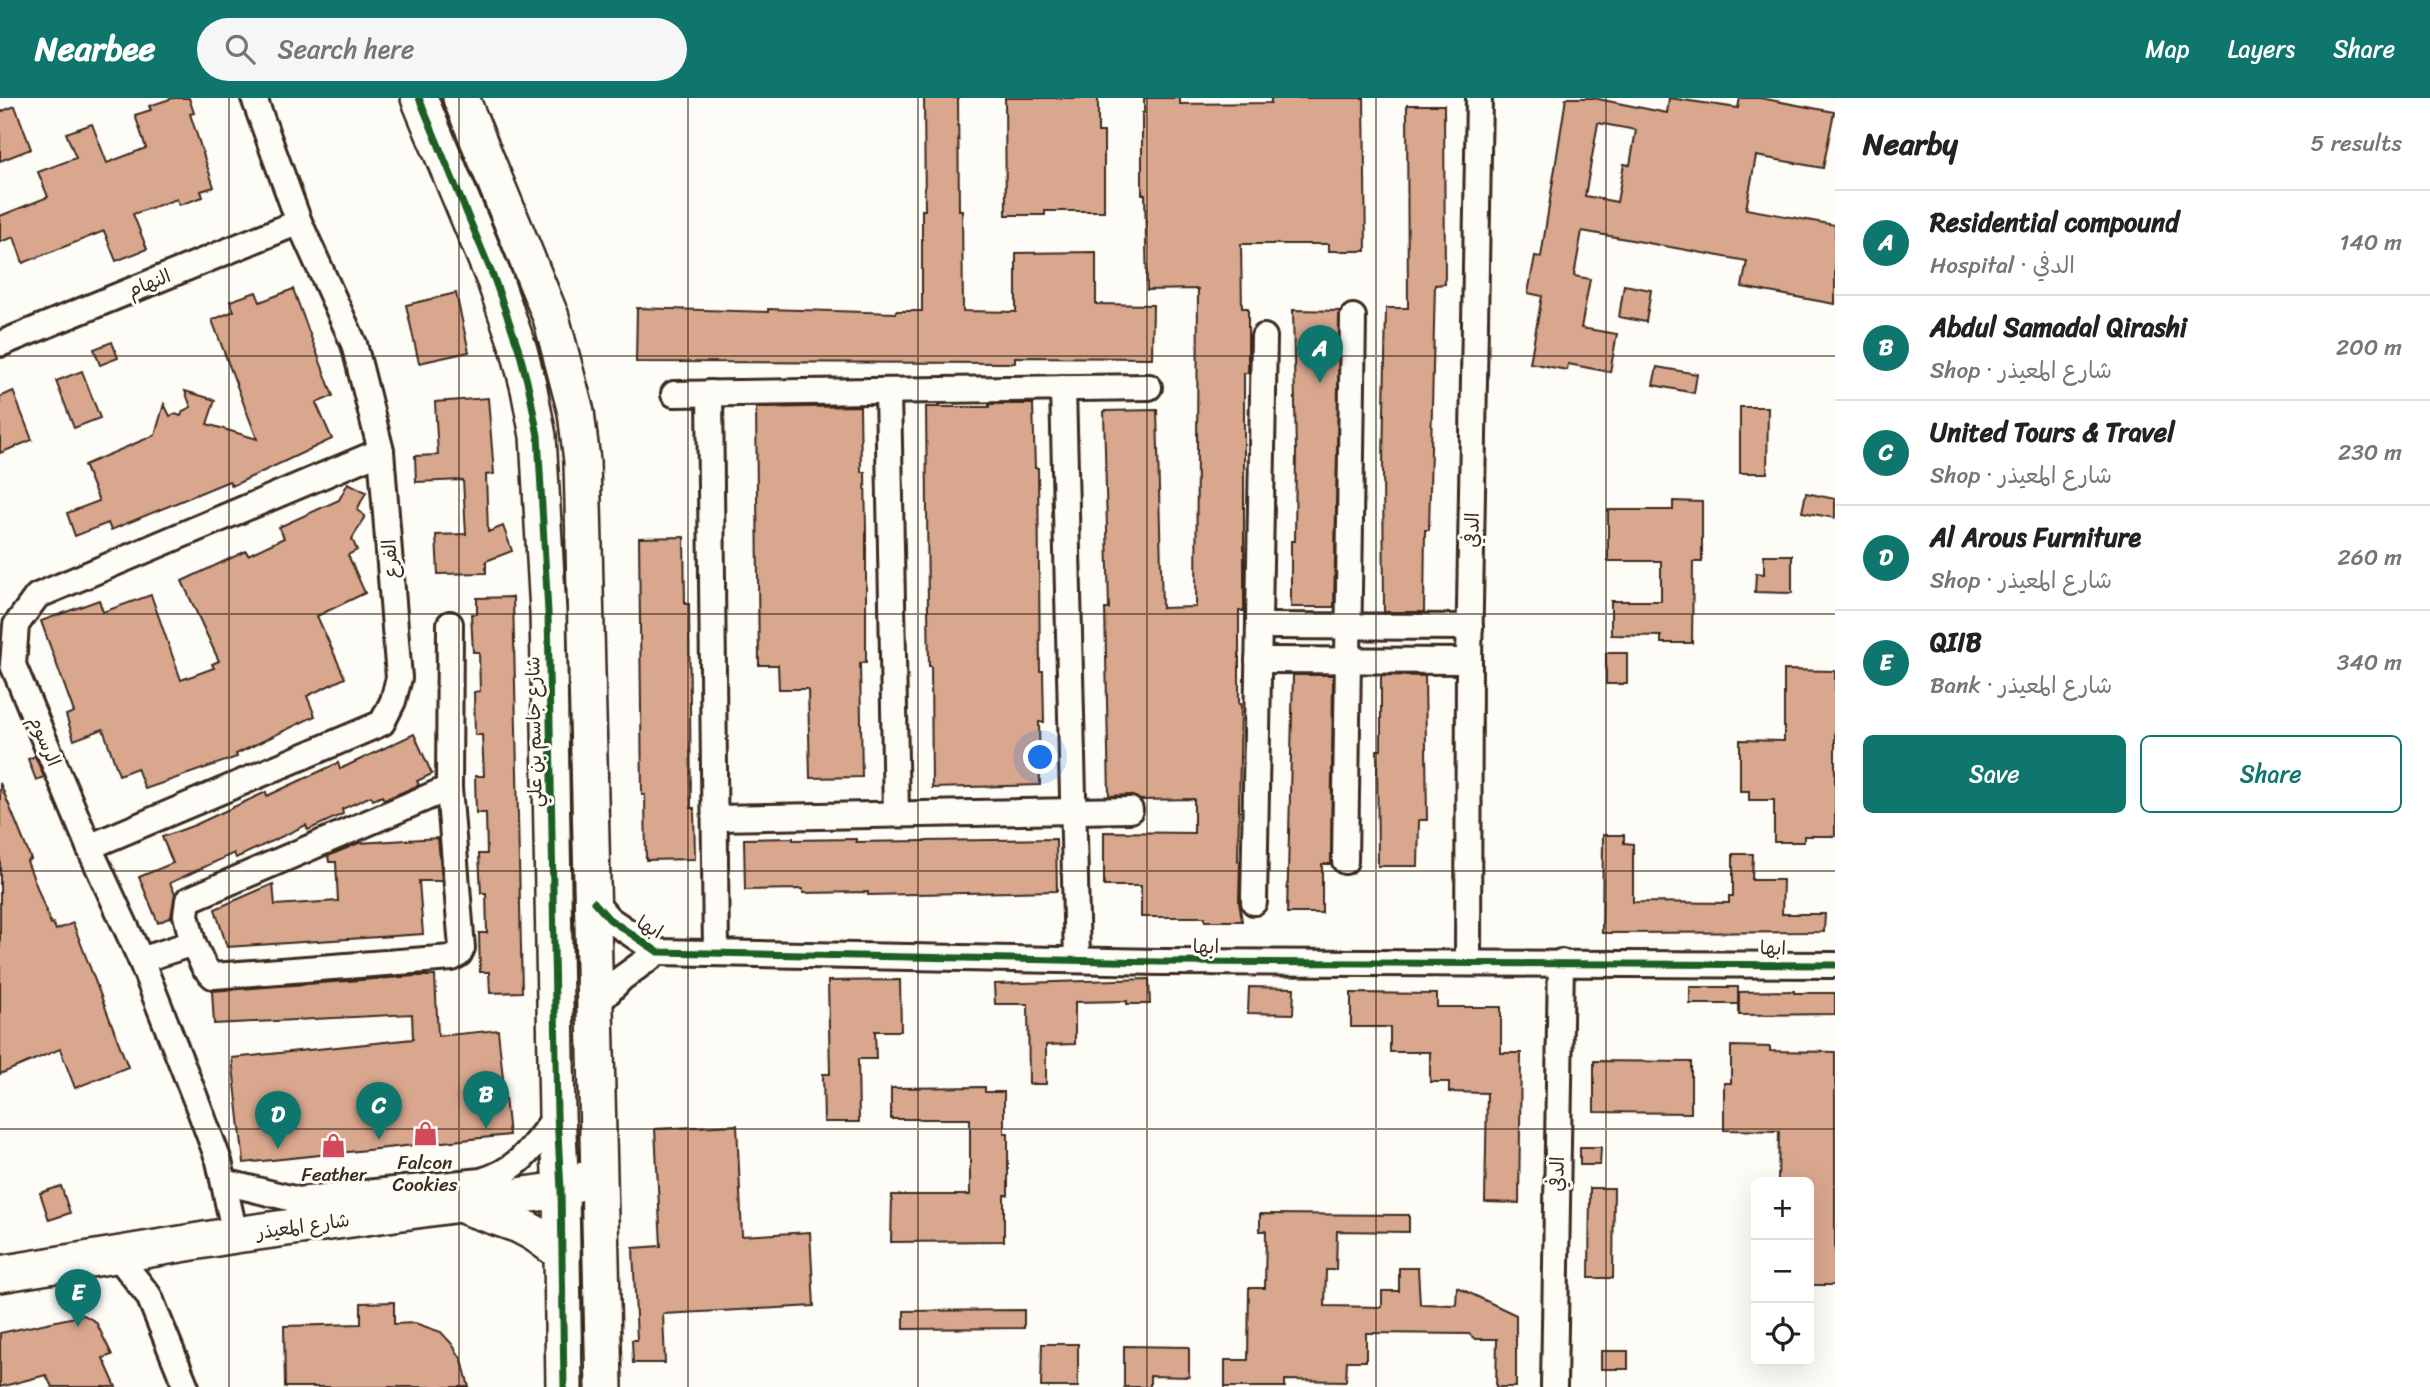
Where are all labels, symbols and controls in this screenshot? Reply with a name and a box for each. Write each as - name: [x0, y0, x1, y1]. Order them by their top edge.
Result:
- search box: [197, 18, 687, 81]
- text: Nearbee: [35, 20, 155, 78]
- text: Search here: [277, 26, 414, 72]
- text: Map: [2145, 28, 2190, 70]
- text: Layers: [2228, 28, 2295, 70]
- text: Share: [2333, 28, 2395, 70]
- icon: search: [221, 30, 259, 68]
- text: Nearby: [1863, 117, 1958, 171]
- text: 5 results: [2311, 123, 2402, 164]
- text: Residential compound: [1930, 199, 2179, 245]
- text: A: [1878, 222, 1894, 263]
- text: 140 m: [2340, 222, 2402, 263]
- text: Hospital · الدفي: [1930, 245, 2075, 286]
- street label: النهام: [122, 259, 176, 307]
- text: Abdul Samadal Qirashi: [1930, 304, 2187, 350]
- pin: A: [1297, 325, 1343, 383]
- text: B: [1879, 327, 1893, 368]
- text: 200 m: [2336, 327, 2402, 368]
- text: Shop · شارع المعيذر: [1930, 350, 2112, 391]
- text: United Tours & Travel: [1930, 409, 2175, 455]
- text: C: [1879, 432, 1893, 473]
- text: 230 m: [2338, 432, 2402, 473]
- text: Shop · شارع المعيذر: [1930, 455, 2112, 496]
- street label: الدفي: [1455, 512, 1489, 548]
- text: Al Arous Furniture: [1930, 514, 2141, 560]
- text: D: [1879, 537, 1893, 578]
- text: 260 m: [2337, 537, 2402, 578]
- street label: الفرع: [372, 538, 408, 580]
- text: Shop · شارع المعيذر: [1930, 560, 2112, 601]
- text: QIIB: [1930, 619, 1982, 665]
- text: E: [1880, 642, 1892, 683]
- text: 340 m: [2337, 642, 2402, 683]
- street label: شارع جاسم بن علي: [516, 656, 552, 808]
- text: Bank · شارع المعيذر: [1930, 665, 2112, 706]
- street label: الرسوم: [19, 710, 71, 772]
- button: Save: [1863, 735, 2126, 813]
- button: Share: [2140, 735, 2402, 813]
- your location: [1023, 740, 1057, 774]
- street label: ابها: [630, 906, 670, 948]
- street label: ابها: [1193, 930, 1219, 963]
- street label: ابها: [1760, 931, 1786, 965]
- pin: B: [463, 1071, 509, 1129]
- pin: C: [356, 1082, 402, 1140]
- pin: D: [255, 1091, 301, 1149]
- shop icon: Falcon Cookies: [411, 1120, 439, 1148]
- shop icon: Feather: [320, 1132, 348, 1160]
- place label: Falcon Cookies: [393, 1146, 458, 1201]
- street label: الدفي: [1540, 1156, 1574, 1192]
- place label: Feather: [302, 1158, 368, 1191]
- map controls: [1751, 1177, 1814, 1366]
- button: +: [1751, 1177, 1814, 1240]
- street label: شارع المعيذر: [252, 1203, 352, 1249]
- button: −: [1751, 1240, 1814, 1303]
- pin: E: [55, 1269, 101, 1327]
- button: locate: [1751, 1303, 1814, 1366]

